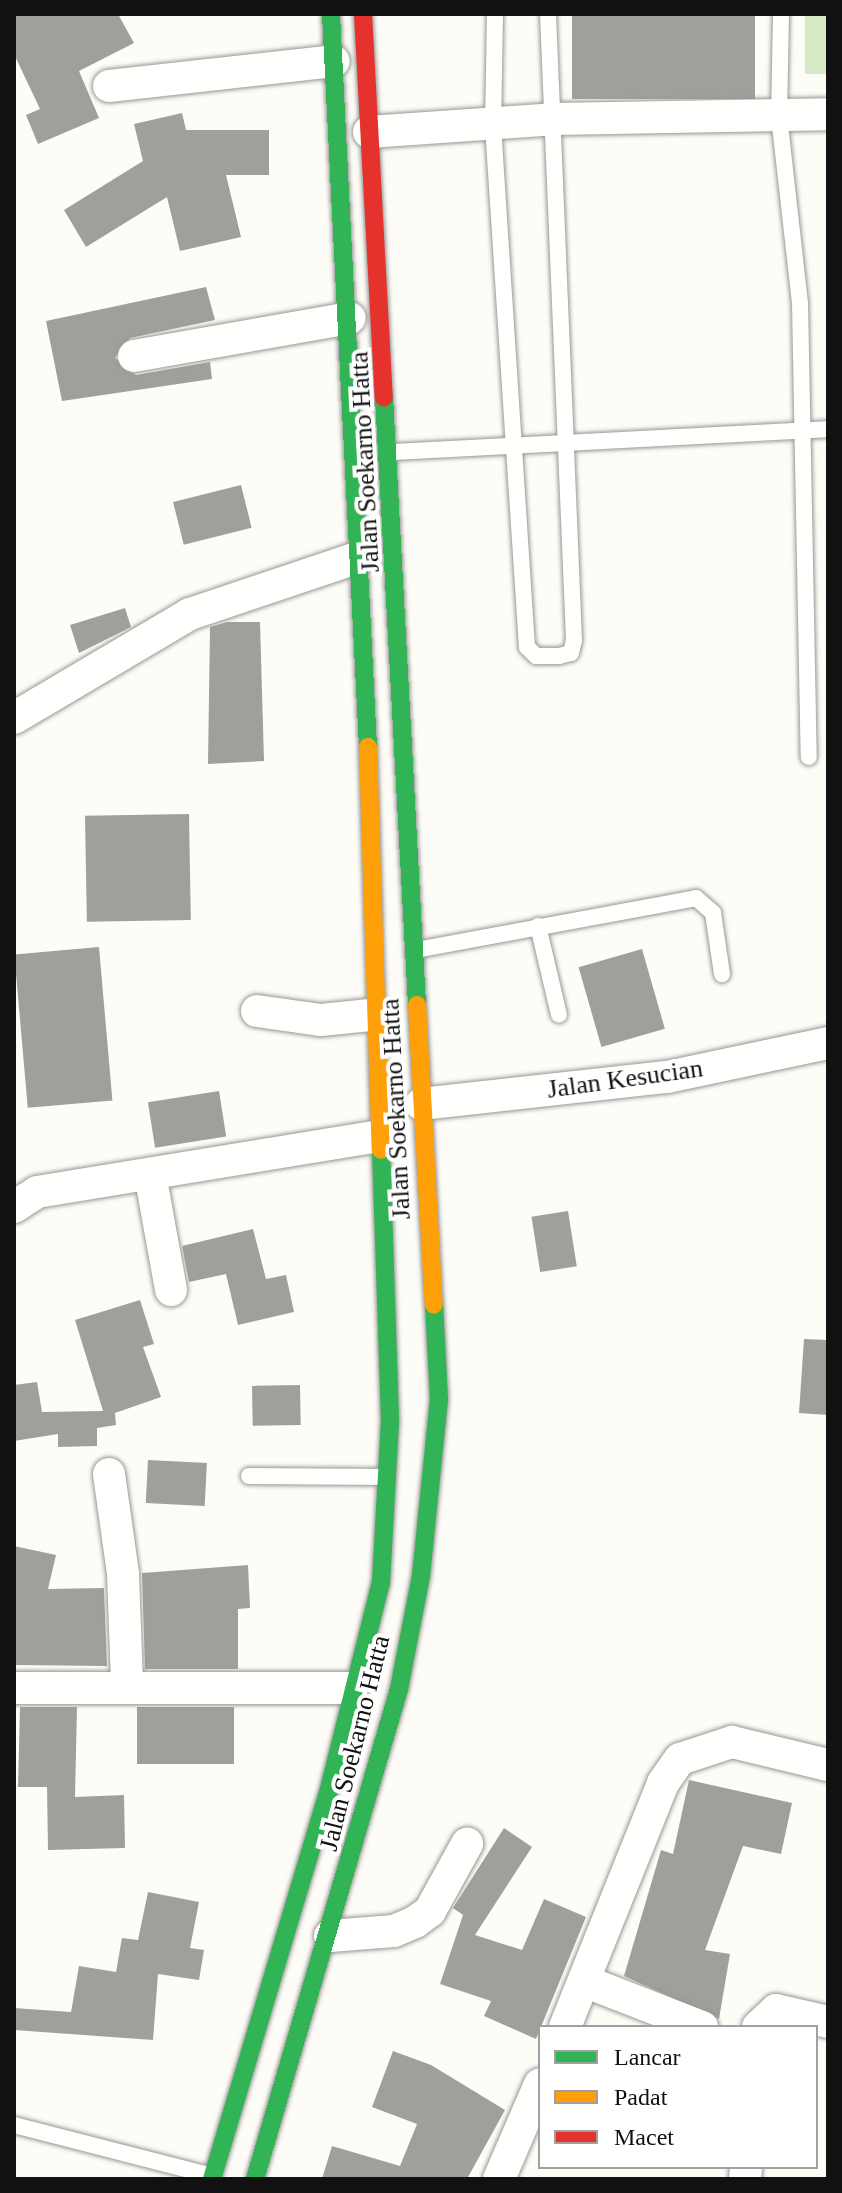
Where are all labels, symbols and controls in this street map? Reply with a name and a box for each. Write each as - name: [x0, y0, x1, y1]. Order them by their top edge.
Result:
- street label: Jalan Soekarno Hatta: [344, 351, 386, 573]
- street label: Jalan Soekarno Hatta: [375, 998, 417, 1220]
- street label: Jalan Kesucian: [545, 1053, 705, 1105]
- street label: Jalan Soekarno Hatta: [313, 1632, 397, 1854]
- legend: [538, 2025, 818, 2169]
- text: Lancar: [614, 2044, 681, 2070]
- text: Padat: [614, 2084, 667, 2110]
- text: Macet: [614, 2124, 674, 2150]

